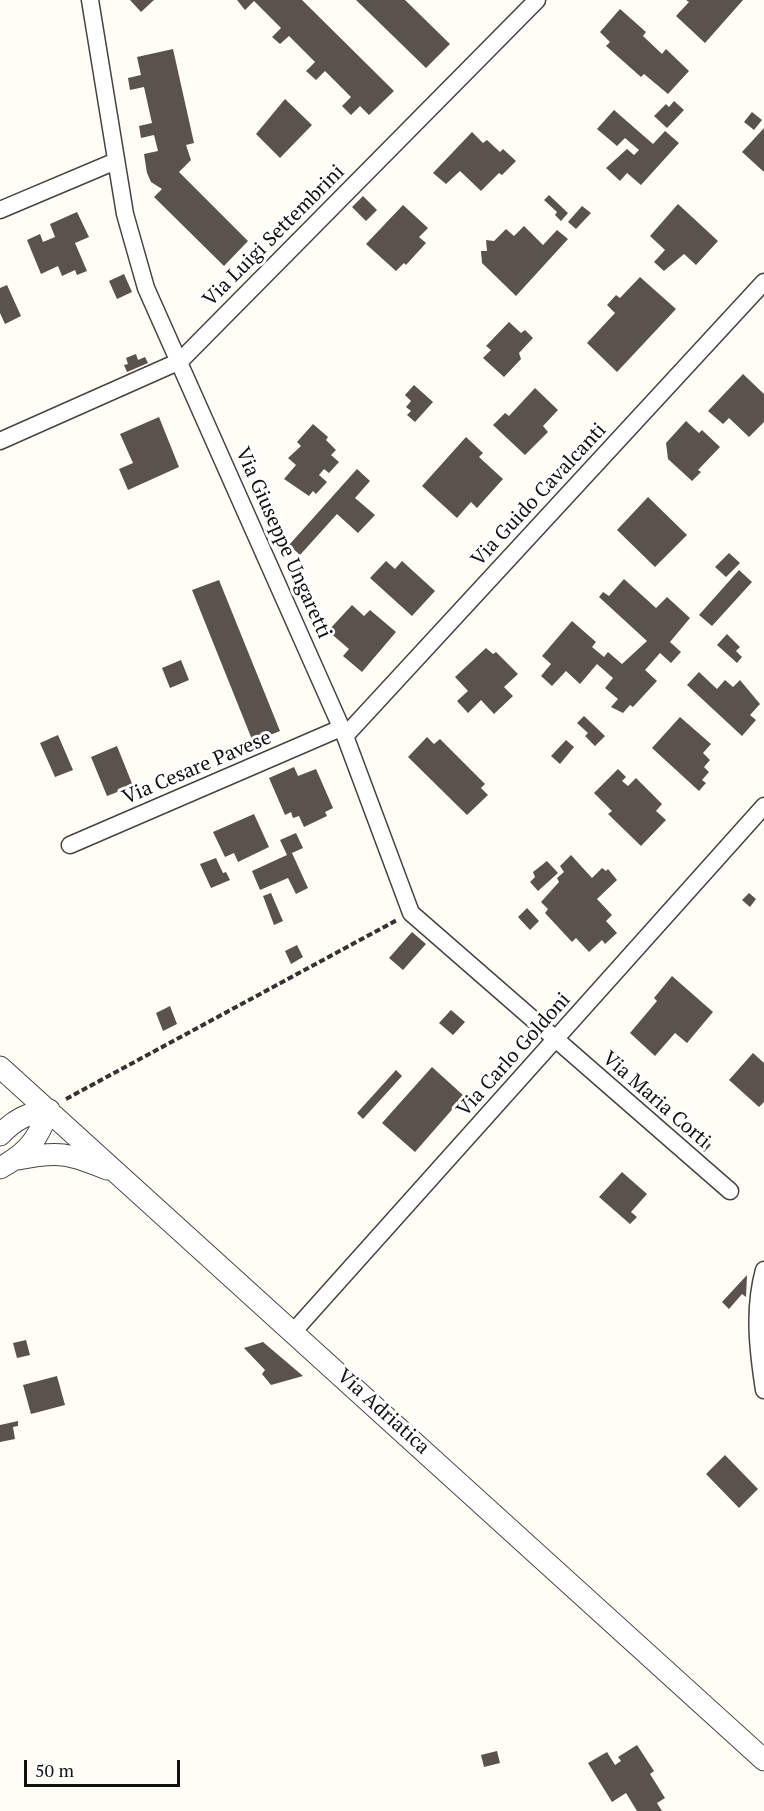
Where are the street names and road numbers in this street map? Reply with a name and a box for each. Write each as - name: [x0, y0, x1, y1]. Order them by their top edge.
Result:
- street label: Via Luigi Settembrini: [198, 160, 350, 312]
- street label: Via Guido Cavalcanti: [466, 418, 612, 572]
- street label: Via Giuseppe Ungaretti: [230, 444, 336, 642]
- street label: Via Cesare Pavese: [119, 726, 275, 810]
- street label: Via Carlo Goldoni: [452, 988, 576, 1122]
- street label: Via Maria Corti: [597, 1047, 715, 1153]
- street label: Via Adriatica: [332, 1364, 434, 1460]

